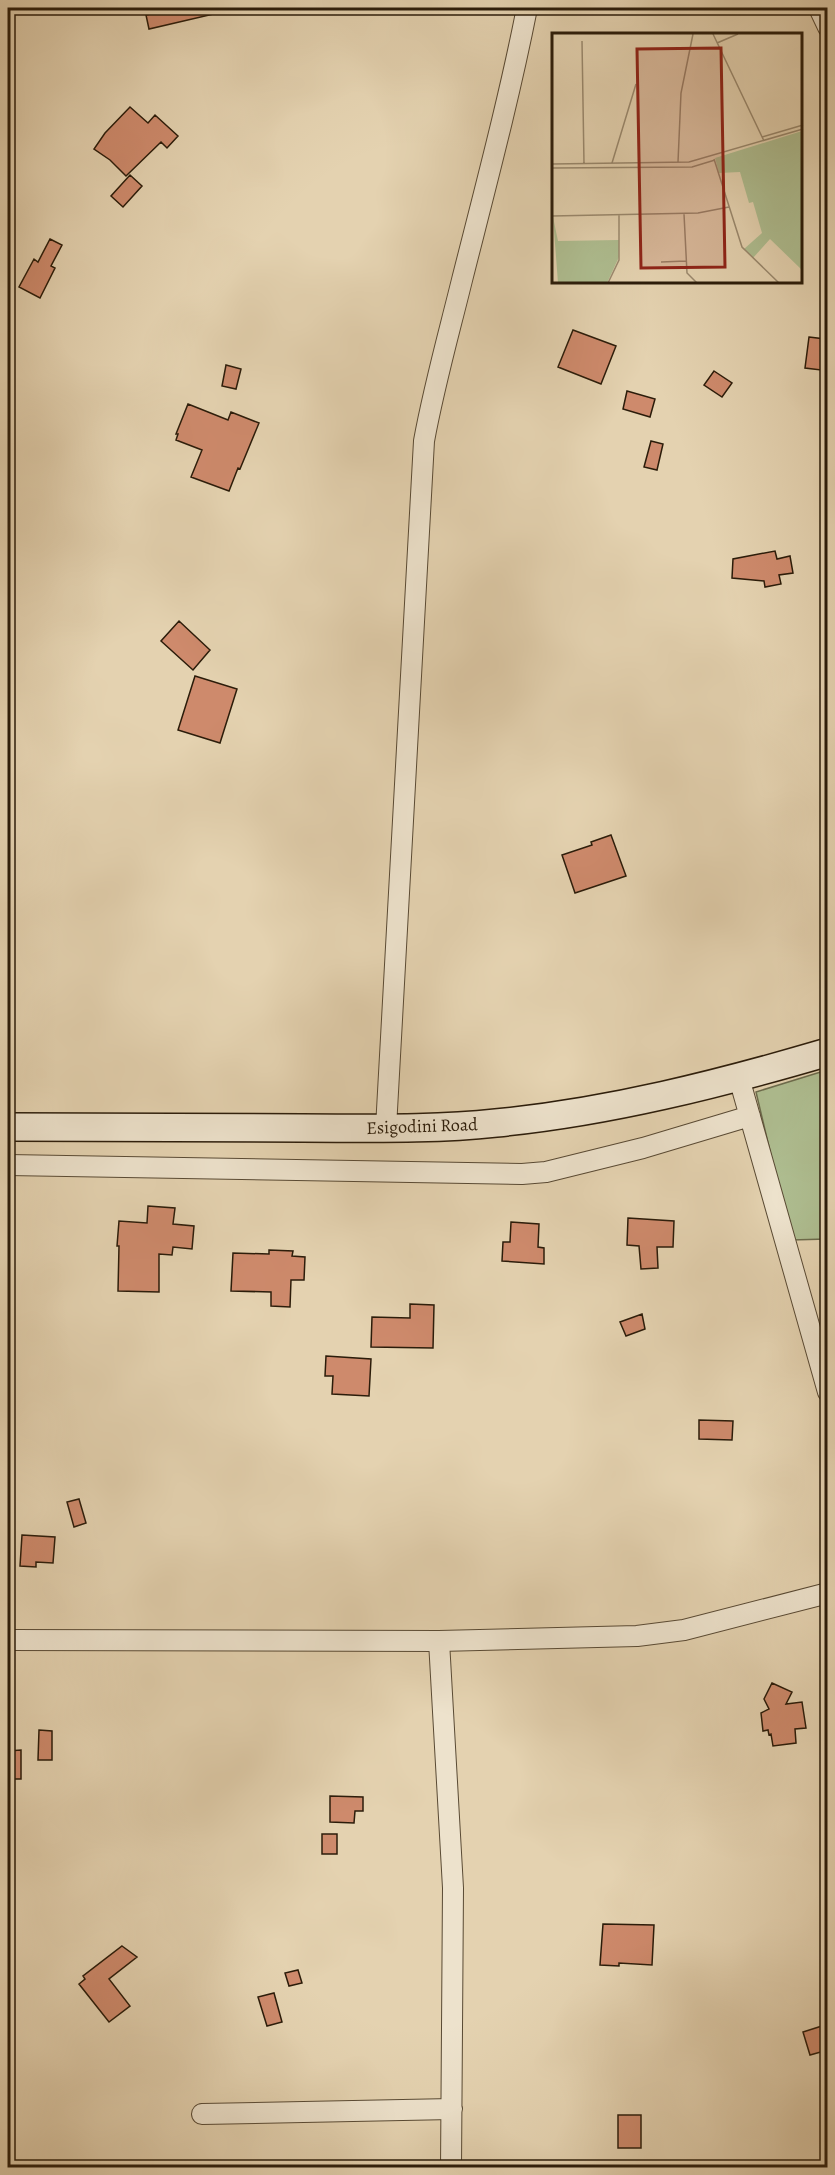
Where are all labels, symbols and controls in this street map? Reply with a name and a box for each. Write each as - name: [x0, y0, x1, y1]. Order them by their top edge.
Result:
- inset map: [552, 33, 802, 284]
- street label: Esigodini Road: [366, 1112, 479, 1140]

